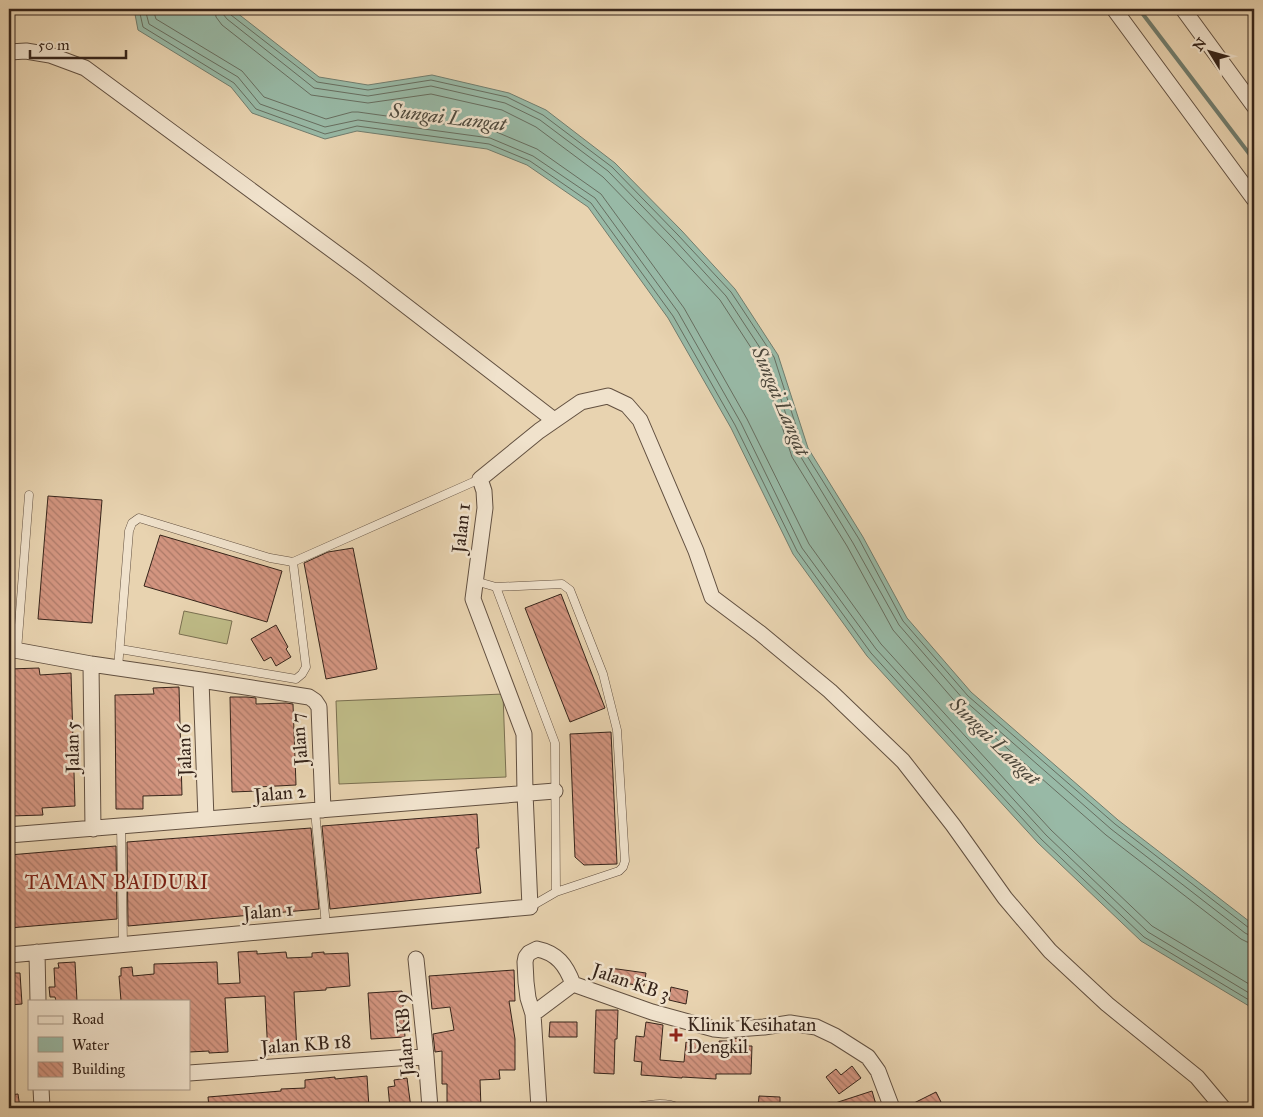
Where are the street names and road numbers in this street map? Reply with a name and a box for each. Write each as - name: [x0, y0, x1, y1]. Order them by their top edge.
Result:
- street label: Jalan 1: [447, 502, 476, 556]
- street label: Jalan 7: [285, 712, 314, 768]
- street label: Jalan 5: [60, 721, 85, 775]
- street label: Jalan 6: [172, 722, 197, 779]
- street label: Jalan 2: [251, 779, 308, 808]
- street label: Jalan 1: [240, 897, 294, 926]
- street label: Jalan KB 3: [587, 957, 673, 1007]
- street label: Jalan KB 9: [389, 993, 420, 1079]
- street label: Jalan KB 18: [258, 1029, 352, 1060]

